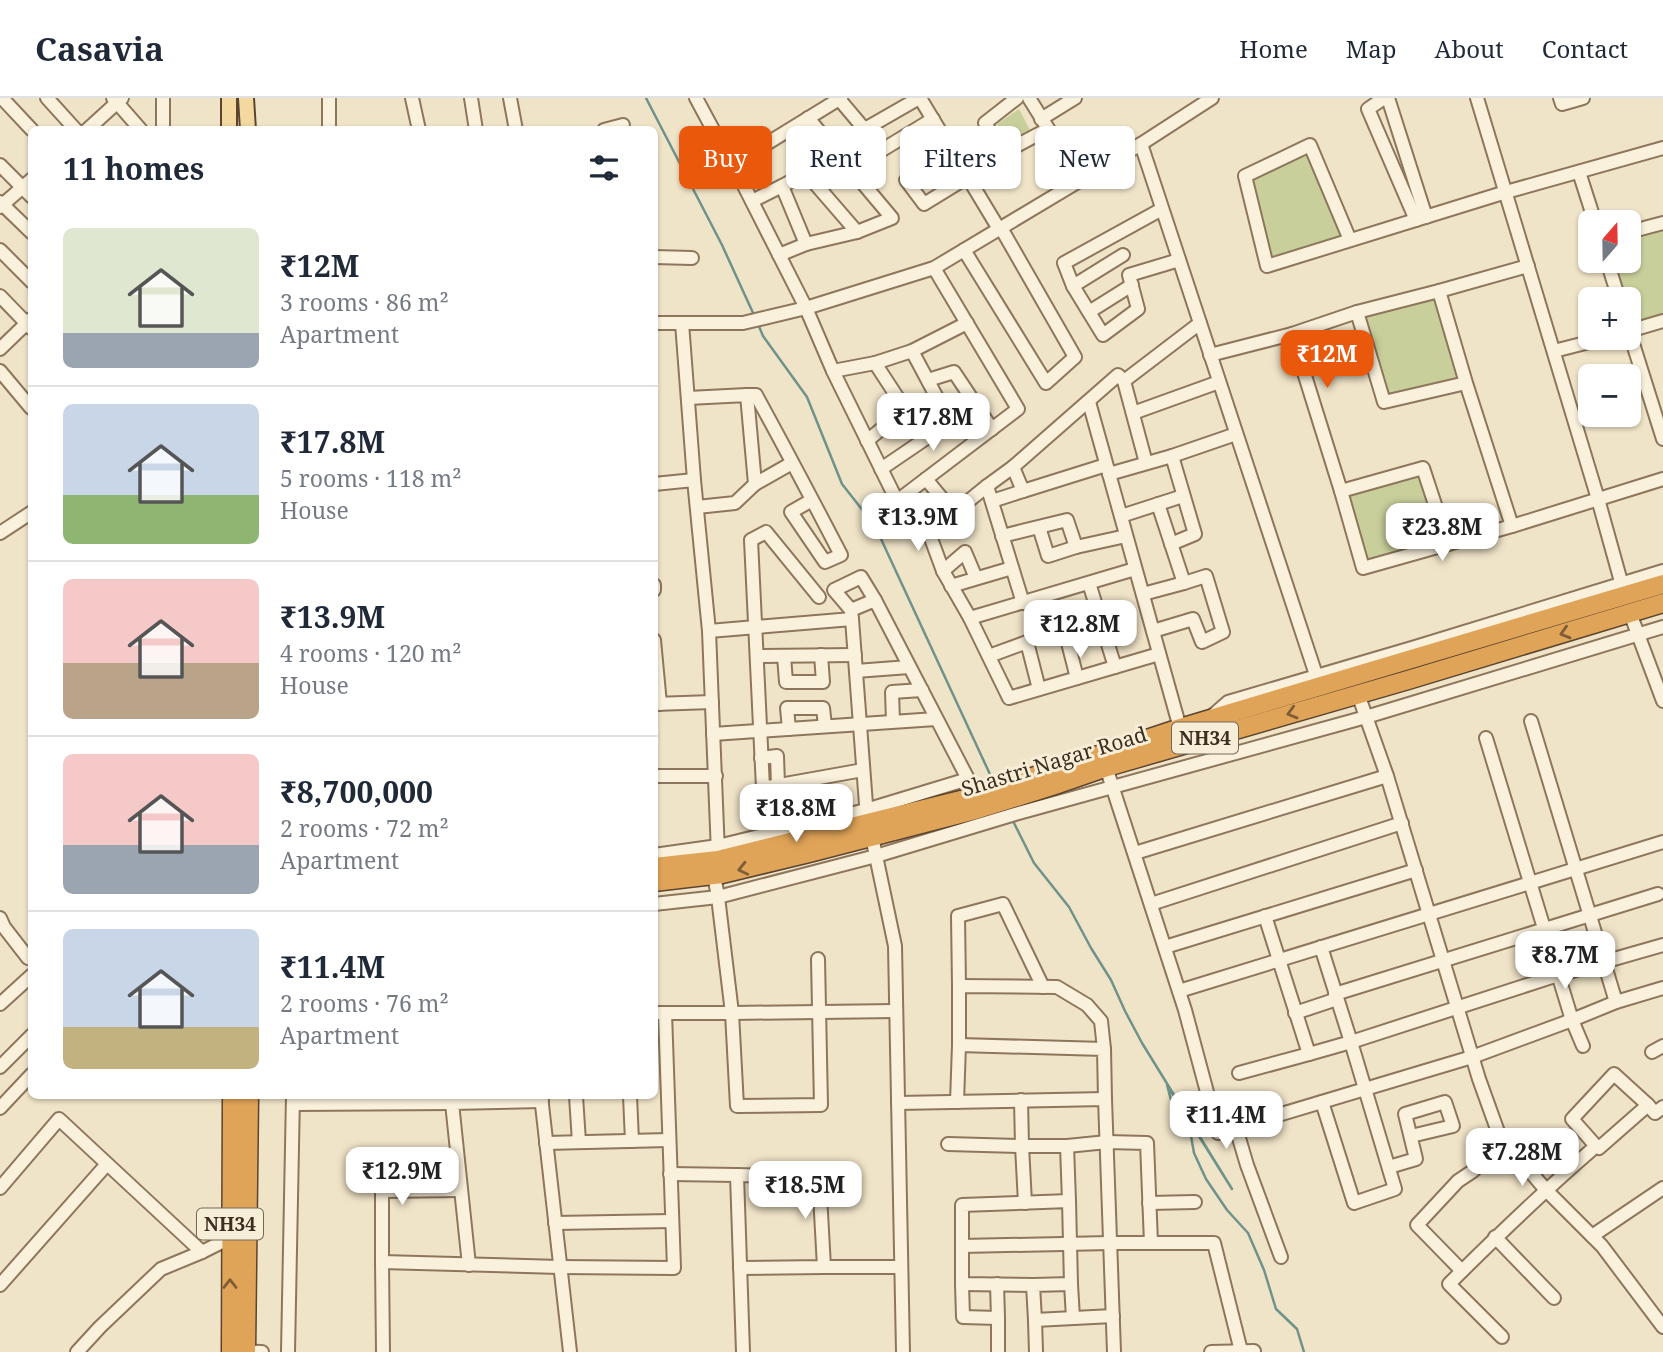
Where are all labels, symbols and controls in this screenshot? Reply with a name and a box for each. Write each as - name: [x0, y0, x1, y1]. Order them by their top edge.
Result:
- text: Casavia: [35, 26, 164, 71]
- text: Home: [1239, 32, 1308, 65]
- text: Map: [1346, 32, 1397, 65]
- text: About: [1435, 32, 1504, 65]
- text: Contact: [1542, 32, 1628, 65]
- chip: Buy: [679, 126, 772, 189]
- chip: Rent: [786, 126, 886, 189]
- chip: Filters: [900, 126, 1021, 189]
- chip: New: [1035, 126, 1135, 189]
- text: 11 homes: [63, 148, 204, 189]
- icon: filters: [585, 149, 623, 187]
- north arrow: [1578, 210, 1642, 273]
- map controls: [1578, 210, 1641, 427]
- text: ₹12M: [280, 245, 359, 286]
- icon: home: [119, 256, 203, 340]
- text: 3 rooms · 86 m²: [280, 286, 449, 318]
- button: +: [1578, 287, 1641, 350]
- text: Apartment: [280, 318, 399, 350]
- pin: ₹12M: [1286, 330, 1368, 390]
- text: ₹12M: [1297, 337, 1357, 369]
- button: −: [1578, 364, 1641, 427]
- pin: ₹17.8M: [876, 394, 990, 453]
- text: ₹17.8M: [893, 400, 973, 432]
- text: ₹17.8M: [280, 421, 385, 462]
- icon: home: [119, 432, 203, 516]
- text: 5 rooms · 118 m²: [280, 462, 462, 494]
- text: House: [280, 494, 349, 526]
- pin: ₹13.9M: [861, 494, 975, 553]
- text: ₹13.9M: [878, 500, 958, 532]
- pin: ₹23.8M: [1385, 504, 1499, 563]
- text: ₹23.8M: [1402, 510, 1482, 542]
- text: ₹13.9M: [280, 596, 385, 637]
- pin: ₹12.8M: [1023, 601, 1137, 660]
- icon: home: [119, 607, 203, 691]
- text: ₹12.8M: [1040, 607, 1120, 639]
- one-way arrow: [1559, 624, 1571, 639]
- text: 4 rooms · 120 m²: [280, 637, 462, 669]
- text: House: [280, 669, 349, 701]
- one-way arrow: [1287, 705, 1299, 720]
- street label: Shastri Nagar Road: [958, 719, 1150, 803]
- road number: NH34: [1172, 722, 1238, 754]
- text: ₹8,700,000: [280, 771, 433, 812]
- icon: home: [119, 782, 203, 866]
- pin: ₹18.8M: [739, 784, 853, 844]
- text: ₹18.8M: [756, 791, 836, 823]
- text: 2 rooms · 72 m²: [280, 812, 449, 844]
- text: Apartment: [280, 844, 399, 876]
- one-way arrow: [737, 861, 749, 875]
- pin: ₹8.7M: [1516, 932, 1614, 991]
- text: ₹8.7M: [1531, 938, 1599, 970]
- text: ₹11.4M: [280, 946, 385, 987]
- icon: home: [119, 957, 203, 1041]
- text: 2 rooms · 76 m²: [280, 987, 449, 1019]
- text: Apartment: [280, 1019, 399, 1051]
- pin: ₹11.4M: [1169, 1091, 1283, 1151]
- text: ₹11.4M: [1186, 1098, 1266, 1130]
- pin: ₹7.28M: [1465, 1128, 1579, 1188]
- text: ₹7.28M: [1482, 1135, 1562, 1167]
- pin: ₹12.9M: [345, 1148, 459, 1207]
- text: ₹12.9M: [362, 1154, 442, 1186]
- pin: ₹18.5M: [748, 1162, 862, 1221]
- text: ₹18.5M: [765, 1168, 845, 1200]
- road number: NH34: [197, 1208, 263, 1240]
- one-way arrow: [222, 1278, 238, 1289]

